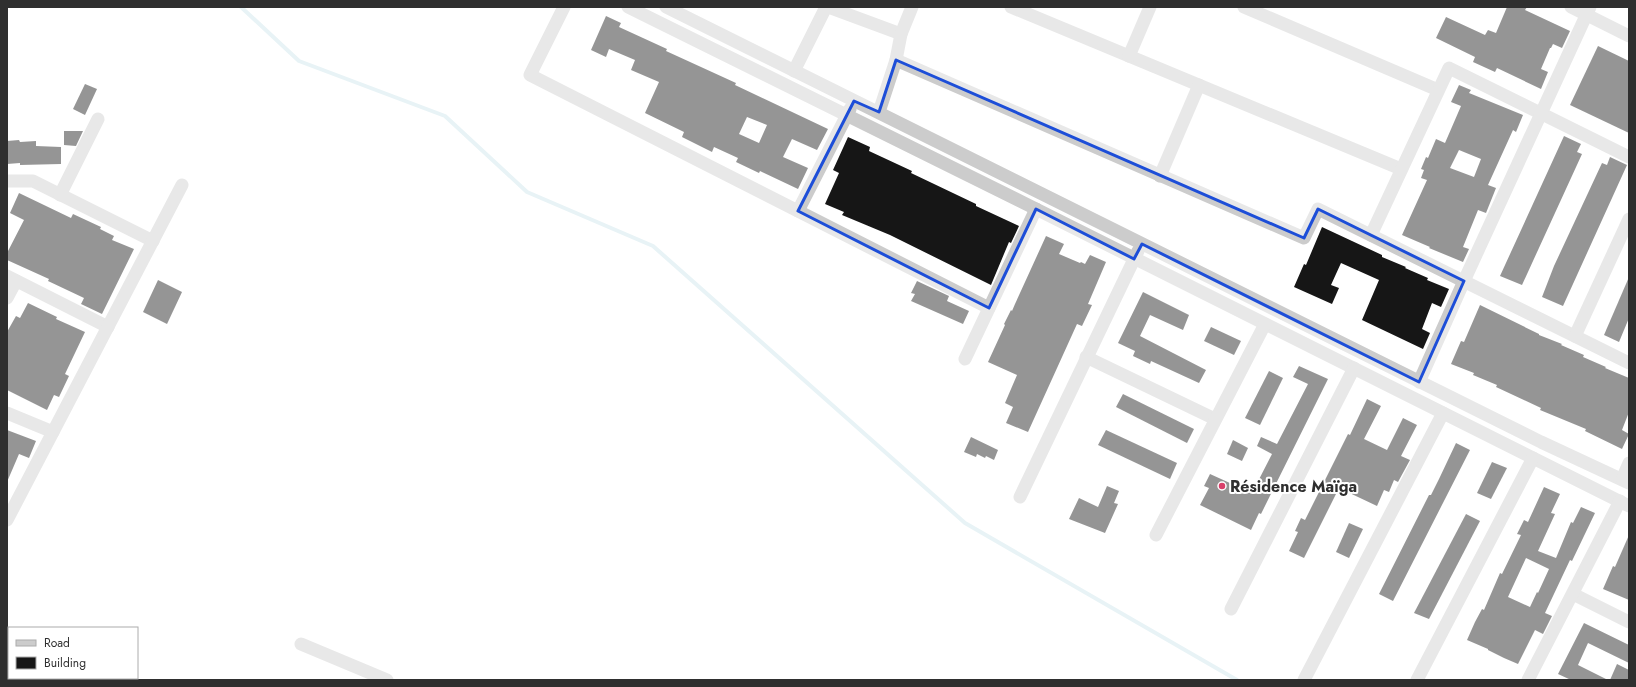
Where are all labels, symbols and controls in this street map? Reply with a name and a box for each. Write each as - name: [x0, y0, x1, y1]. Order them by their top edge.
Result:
- place label: Résidence Maïga: [1230, 475, 1357, 498]
- marker: Résidence Maïga: [1217, 481, 1227, 491]
- legend: [8, 627, 138, 679]
- text: Road: [44, 634, 70, 652]
- text: Building: [44, 654, 86, 672]

